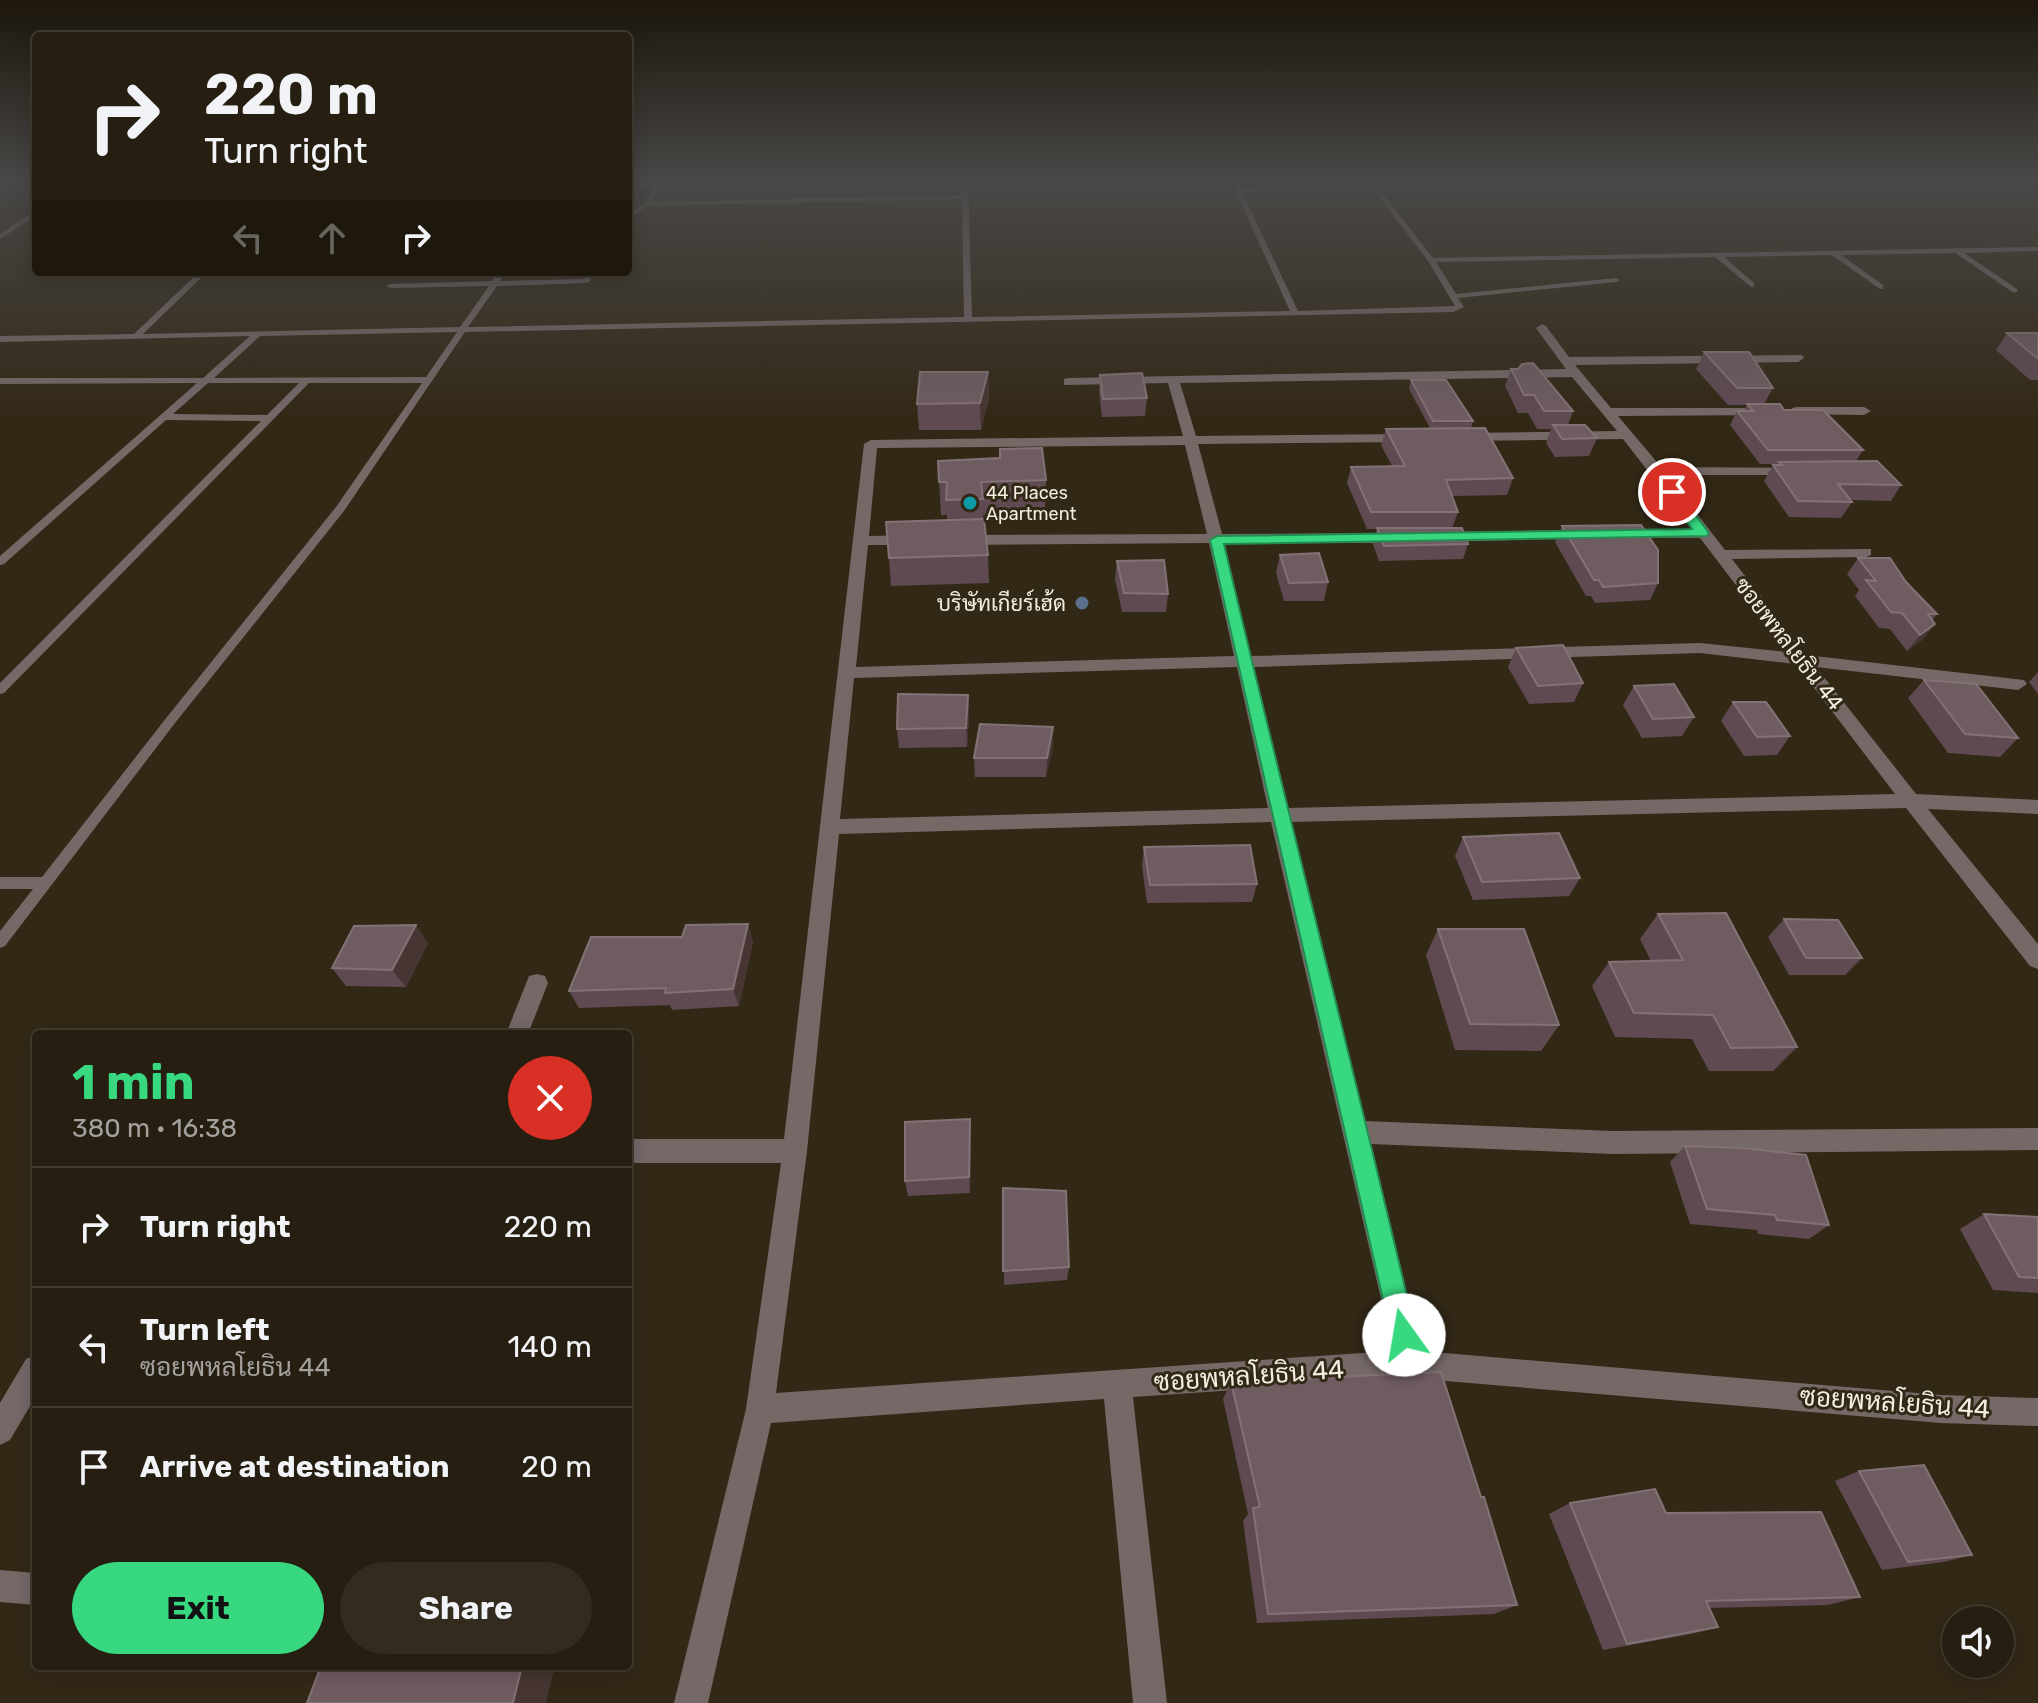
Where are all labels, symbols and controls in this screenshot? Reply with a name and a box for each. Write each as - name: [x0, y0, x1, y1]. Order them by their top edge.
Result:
- text: 220 m: [204, 62, 378, 128]
- icon: right: [72, 64, 176, 168]
- text: Turn right: [204, 129, 368, 172]
- icon: left: [226, 216, 270, 260]
- icon: ahead: [310, 216, 354, 260]
- icon: right: [394, 216, 438, 260]
- pin: [1638, 458, 1706, 526]
- icon: arrive: [1650, 470, 1694, 514]
- place label: 44 Places Apartment: [986, 482, 1077, 525]
- marker: 44 Places Apartment: [961, 494, 979, 512]
- street label: ซอยพหลโยธิน 44: [1729, 572, 1850, 716]
- place label: บริษัทเกียร์เฮ้ด: [937, 589, 1066, 617]
- marker: บริษัทเกียร์เฮ้ด: [1073, 594, 1091, 612]
- text: 1 min: [72, 1054, 195, 1111]
- button: close: [508, 1056, 592, 1140]
- text: 380 m · 16:38: [72, 1113, 237, 1144]
- icon: right: [72, 1205, 116, 1249]
- text: Turn right: [140, 1209, 291, 1245]
- text: 220 m: [504, 1209, 592, 1245]
- position arrow: [1362, 1293, 1446, 1377]
- text: Turn left: [140, 1312, 270, 1348]
- icon: left: [72, 1325, 116, 1369]
- text: 140 m: [507, 1329, 592, 1365]
- text: ซอยพหลโยธิน 44: [140, 1352, 331, 1383]
- street label: ซอยพหลโยธิน 44: [1153, 1353, 1345, 1398]
- street label: ซอยพหลโยธิน 44: [1799, 1380, 1991, 1425]
- icon: arrive: [72, 1445, 116, 1489]
- text: Arrive at destination: [140, 1449, 450, 1485]
- text: 20 m: [521, 1449, 592, 1485]
- button: Exit: [72, 1562, 324, 1654]
- button: Share: [340, 1562, 592, 1654]
- map controls: [1942, 1606, 2014, 1678]
- button: sound: [1942, 1606, 2014, 1678]

